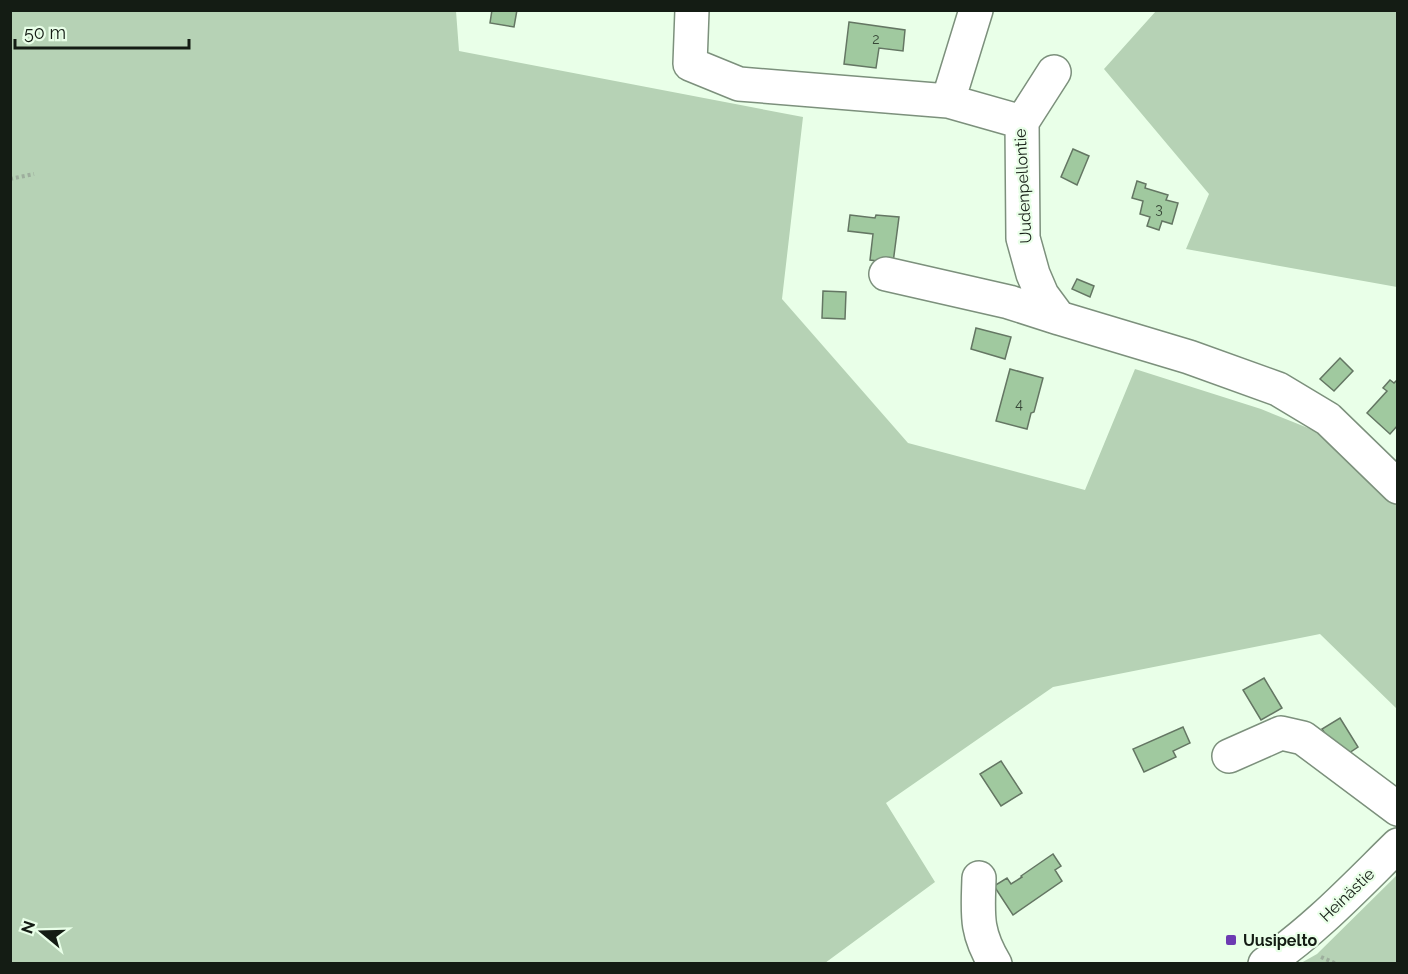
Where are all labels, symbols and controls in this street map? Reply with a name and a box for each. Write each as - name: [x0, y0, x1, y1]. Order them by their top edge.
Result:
- scale bar: [15, 12, 189, 50]
- text: 50 m: [24, 22, 66, 43]
- house number: 2: [872, 31, 880, 47]
- street label: Uudenpellontie: [1011, 128, 1035, 244]
- house number: 3: [1155, 201, 1163, 217]
- house number: 4: [1015, 396, 1023, 412]
- street label: Heinästie: [1316, 864, 1378, 926]
- north arrow: [12, 902, 72, 962]
- text: N: [17, 918, 39, 936]
- place label: Uusipelto: [1243, 931, 1317, 950]
- marker: Uusipelto: [1224, 933, 1238, 947]

